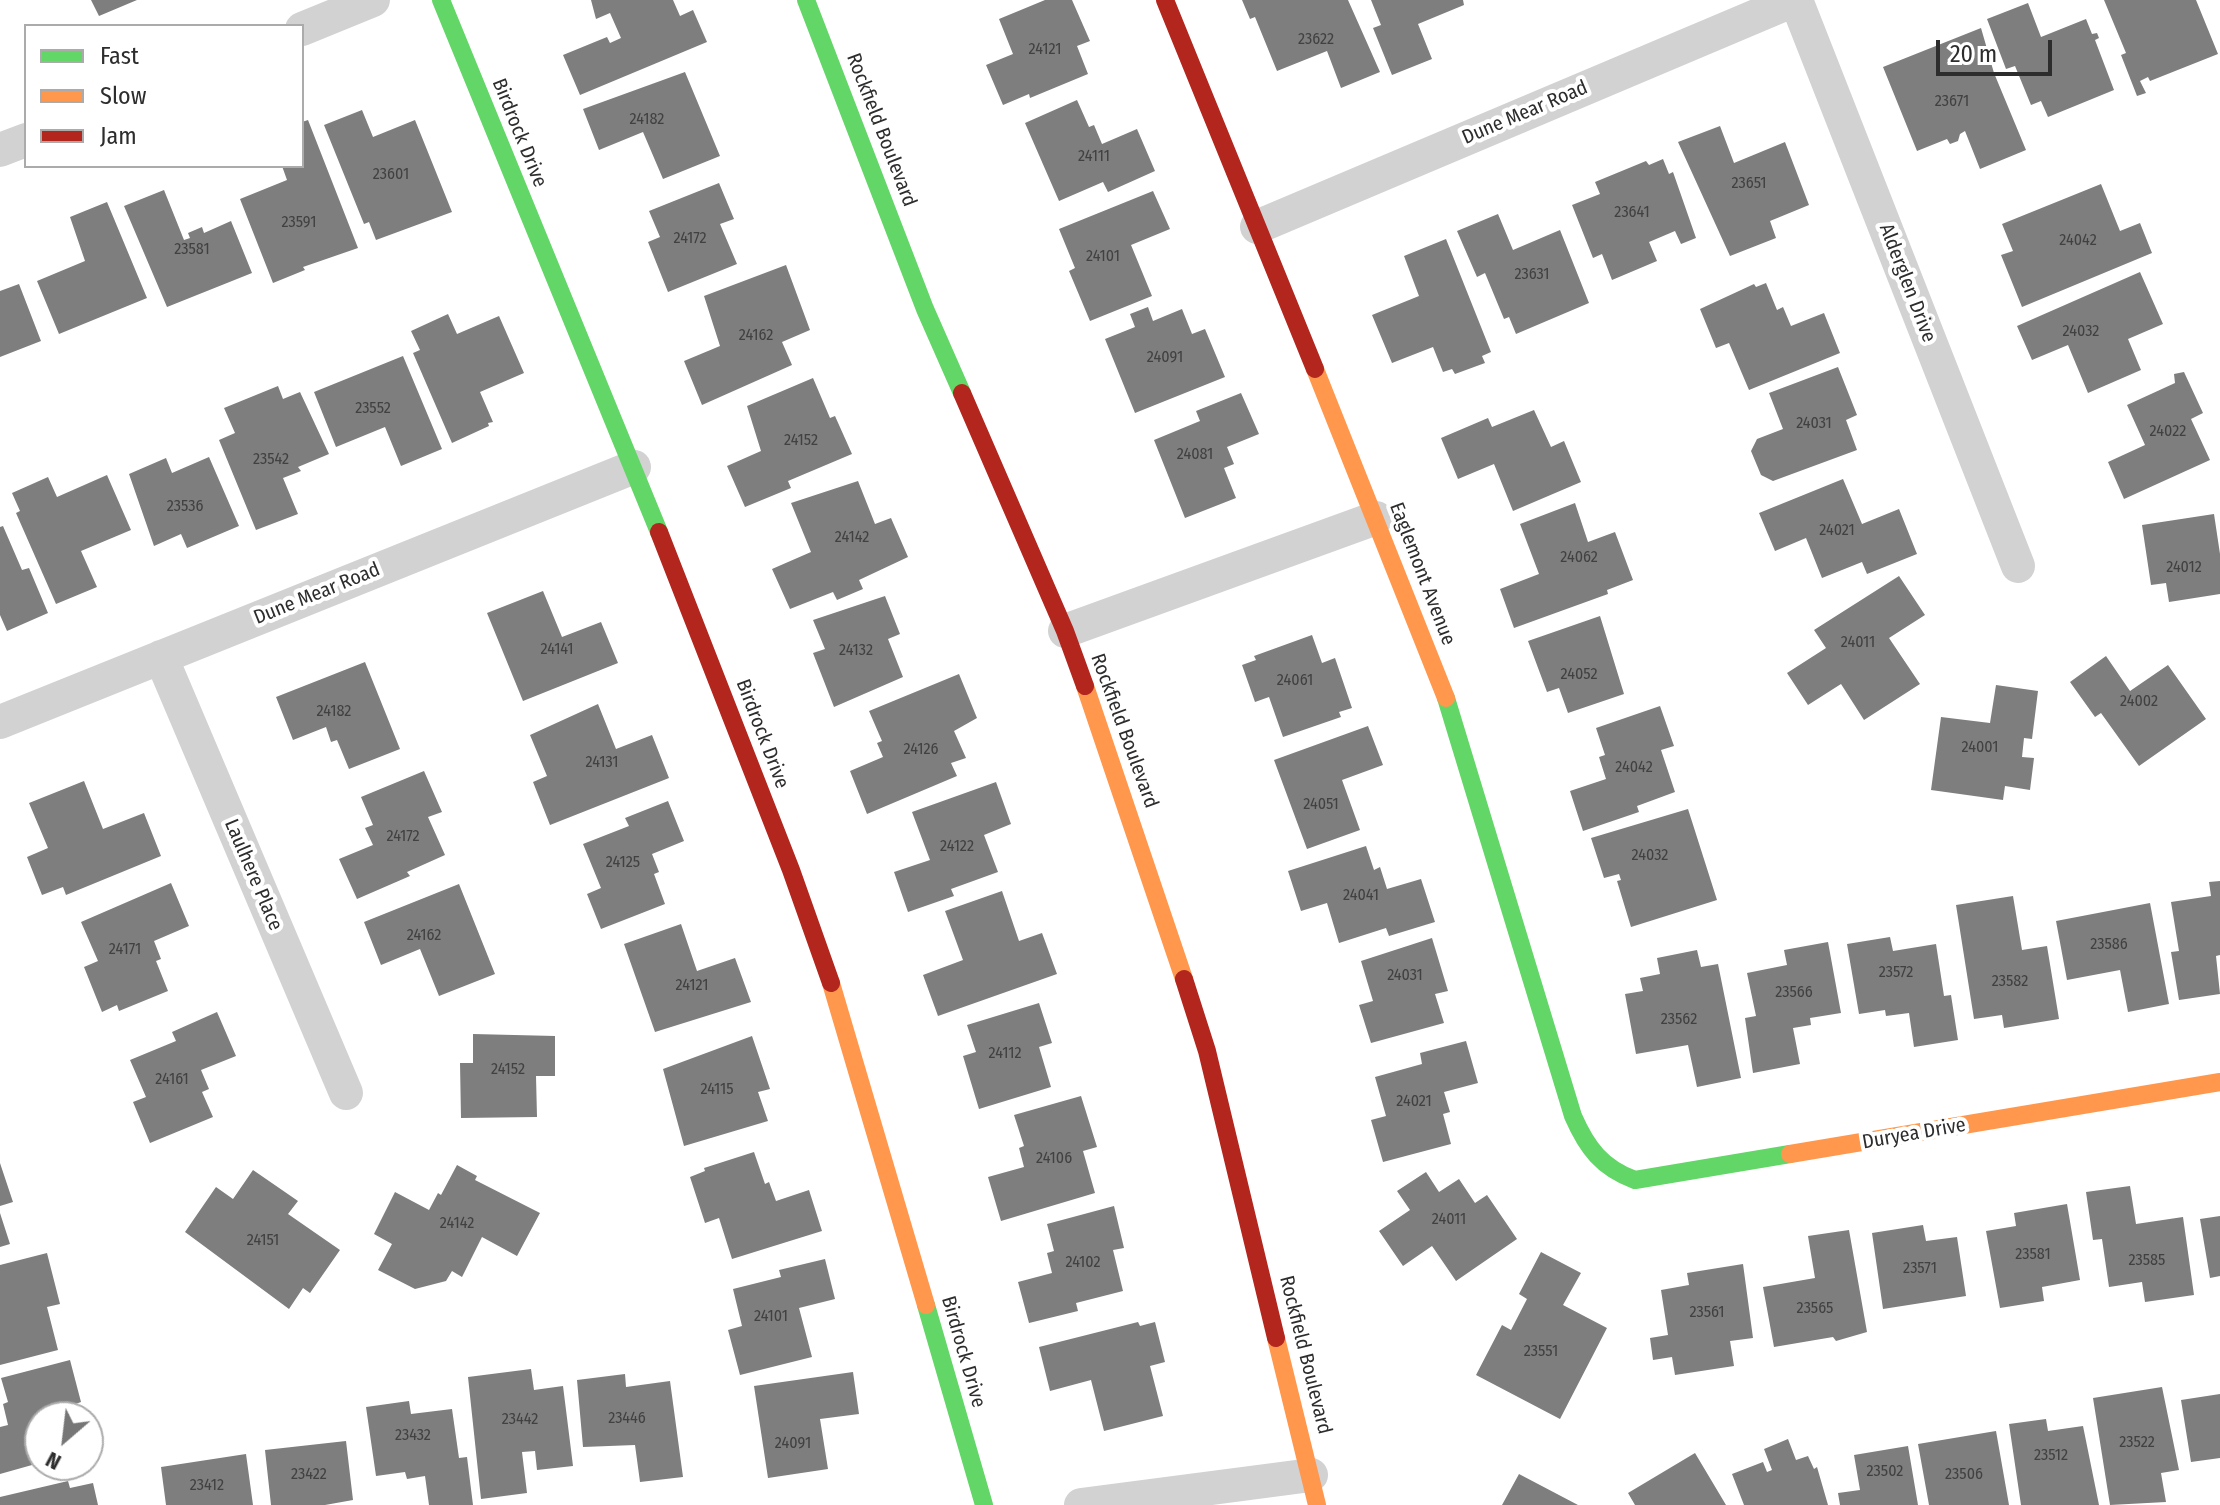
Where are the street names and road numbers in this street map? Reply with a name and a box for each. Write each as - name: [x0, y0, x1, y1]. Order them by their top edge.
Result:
- street label: Rockfield Boulevard: [841, 50, 921, 210]
- street label: Birdrock Drive: [486, 75, 552, 191]
- street label: Dune Mear Road: [1459, 76, 1591, 150]
- street label: Alderglen Drive: [1873, 220, 1941, 346]
- street label: Eaglemont Avenue: [1384, 499, 1460, 649]
- street label: Dune Mear Road: [250, 558, 384, 630]
- street label: Rockfield Boulevard: [1085, 651, 1163, 811]
- street label: Birdrock Drive: [730, 676, 794, 792]
- street label: Laulhere Place: [219, 816, 287, 934]
- street label: Duryea Drive: [1860, 1113, 1968, 1155]
- street label: Rockfield Boulevard: [1274, 1273, 1336, 1437]
- street label: Birdrock Drive: [936, 1293, 990, 1411]

